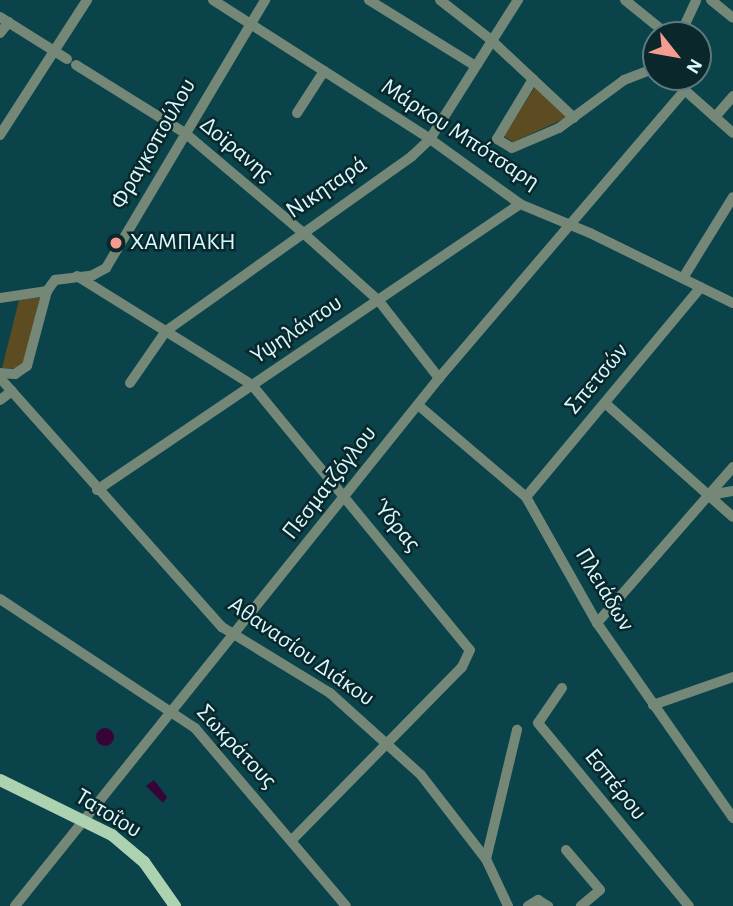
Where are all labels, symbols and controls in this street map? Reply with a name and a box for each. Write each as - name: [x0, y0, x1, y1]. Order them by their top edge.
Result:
- north arrow: [642, 21, 712, 91]
- text: N: [682, 55, 705, 77]
- street label: Μάρκου Μπότσαρη: [375, 73, 545, 197]
- street label: Φραγκοπούλου: [105, 74, 203, 214]
- street label: Δοϊρανης: [193, 111, 279, 189]
- street label: Νικηταρά: [281, 151, 373, 225]
- place label: ΧΑΜΠΑΚΗ: [130, 229, 236, 257]
- marker: ΧΑΜΠΑΚΗ: [108, 235, 124, 251]
- street label: Υψηλάντου: [246, 289, 348, 371]
- street label: Σπετσών: [559, 337, 635, 421]
- street label: Πεσματζόγλου: [277, 420, 383, 546]
- street label: Ύδρας: [366, 494, 426, 558]
- street label: Πλειάδων: [568, 543, 640, 637]
- street label: Αθανασίου Διάκου: [222, 591, 380, 713]
- street label: Σωκράτους: [190, 699, 282, 795]
- street label: Εσπέρου: [578, 743, 652, 827]
- street label: Τατοΐου: [69, 783, 147, 845]

